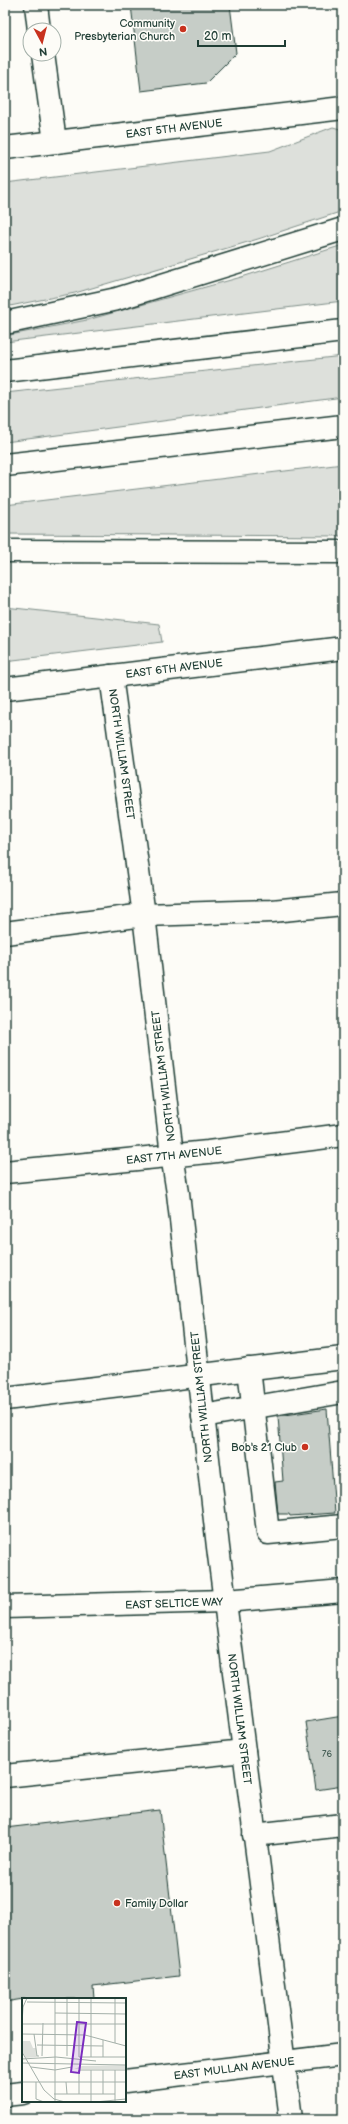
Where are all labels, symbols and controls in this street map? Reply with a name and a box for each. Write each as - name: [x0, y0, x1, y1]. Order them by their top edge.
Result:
- place label: Community Presbyterian Church: [74, 17, 175, 43]
- north arrow: [22, 22, 62, 62]
- scale bar: [198, 22, 285, 48]
- marker: Community Presbyterian Church: [178, 24, 188, 34]
- text: 20 m: [204, 29, 231, 44]
- text: N: [38, 44, 48, 58]
- street label: EAST 5TH AVENUE: [125, 116, 223, 141]
- street label: EAST 6TH AVENUE: [125, 656, 223, 681]
- street label: NORTH WILLIAM STREET: [106, 688, 137, 821]
- street label: NORTH WILLIAM STREET: [149, 1009, 178, 1142]
- street label: EAST 7TH AVENUE: [126, 1144, 223, 1167]
- street label: NORTH WILLIAM STREET: [188, 1330, 215, 1463]
- place label: Bob's 21 Club: [231, 1441, 297, 1454]
- marker: Bob's 21 Club: [300, 1442, 310, 1452]
- street label: EAST SELTICE WAY: [125, 1595, 224, 1612]
- street label: NORTH WILLIAM STREET: [225, 1653, 254, 1786]
- house number: 76: [322, 1749, 332, 1760]
- place label: Family Dollar: [125, 1897, 189, 1910]
- marker: Family Dollar: [112, 1898, 122, 1908]
- inset map: [22, 1998, 126, 2102]
- street label: EAST MULLAN AVENUE: [173, 2055, 295, 2082]

